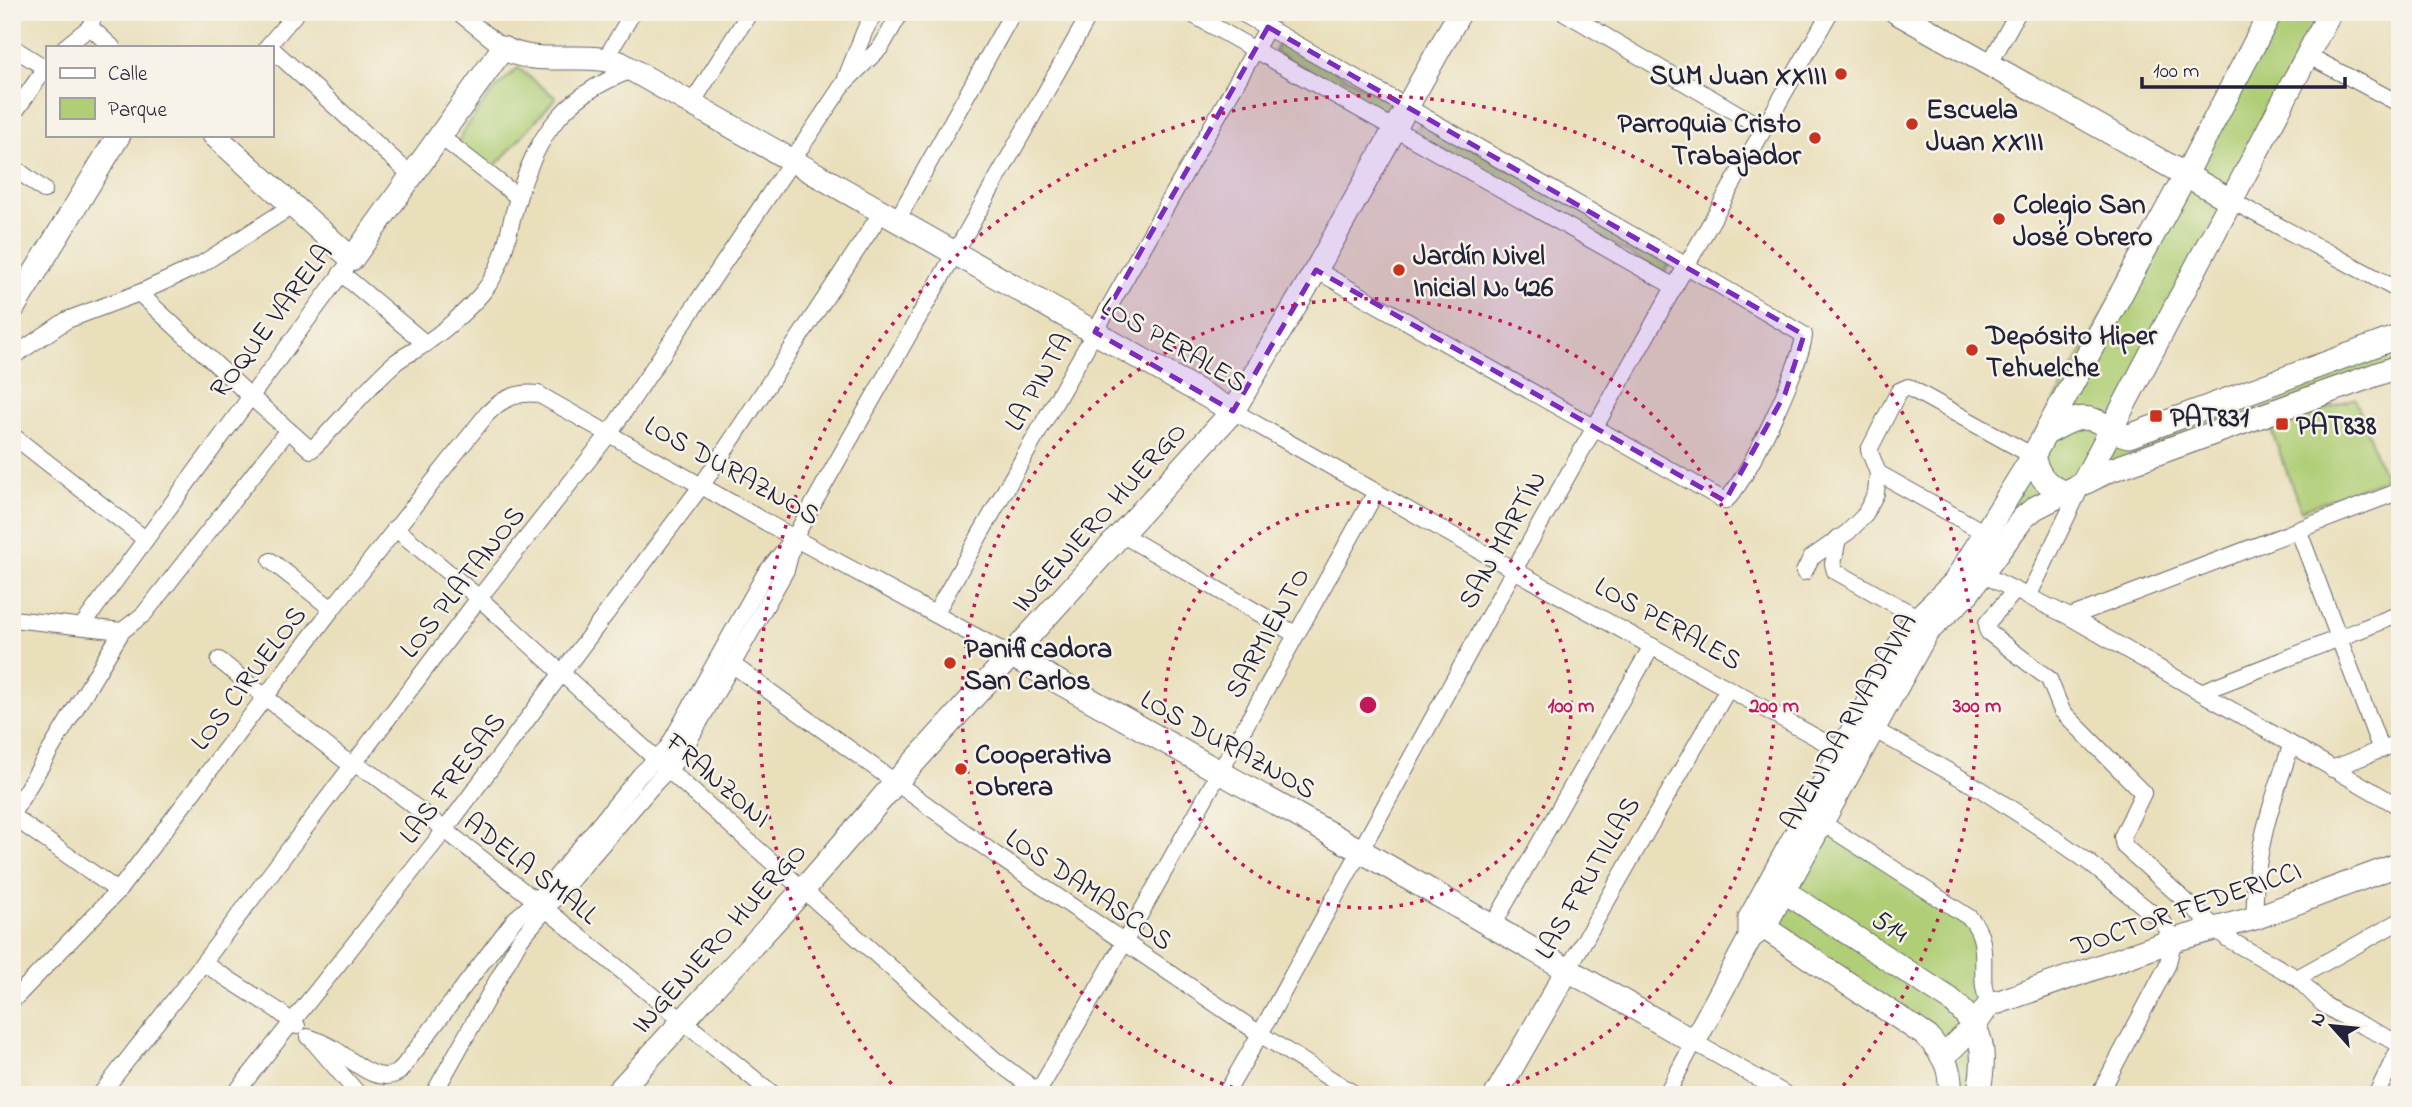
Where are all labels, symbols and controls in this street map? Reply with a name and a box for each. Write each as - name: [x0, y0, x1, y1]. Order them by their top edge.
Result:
- legend: [46, 46, 273, 136]
- scale bar: [2142, 46, 2346, 90]
- place label: SUM Juan XXIII: [1650, 57, 1827, 98]
- text: 100 m: [2153, 57, 2199, 87]
- text: Calle: [108, 60, 148, 90]
- marker: SUM Juan XXIII: [1833, 66, 1849, 82]
- place label: Escuela Juan XXIII: [1926, 91, 2044, 164]
- text: Parque: [108, 96, 167, 126]
- place label: Parroquia Cristo Trabajador: [1617, 105, 1802, 178]
- marker: Escuela Juan XXIII: [1904, 116, 1920, 132]
- marker: Parroquia Cristo Trabajador: [1807, 130, 1823, 146]
- place label: Colegio San José Obrero: [2013, 186, 2153, 259]
- marker: Colegio San José Obrero: [1991, 211, 2007, 227]
- street label: ROQUE VARELA: [201, 236, 345, 408]
- place label: Jardín Nivel Inicial Nº 426: [1413, 237, 1554, 310]
- marker: Jardín Nivel Inicial Nº 426: [1391, 262, 1407, 278]
- street label: LOS PERALES: [1092, 287, 1254, 405]
- place label: Depósito Hiper Tehuelche: [1984, 317, 2158, 390]
- street label: LA PINTA: [995, 326, 1085, 440]
- marker: Depósito Hiper Tehuelche: [1964, 342, 1980, 358]
- place label: PAT831: [2170, 399, 2249, 440]
- street label: LOS DURAZNOS: [636, 407, 827, 537]
- place label: PAT838: [2296, 407, 2377, 448]
- marker: PAT831: [2148, 408, 2164, 424]
- street label: INGENIERO HUERGO: [1003, 413, 1198, 623]
- marker: PAT838: [2274, 416, 2290, 432]
- street label: SAN MARTÍN: [1449, 464, 1559, 617]
- street label: LOS PLATANOS: [391, 498, 537, 668]
- street label: SARMIENTO: [1216, 561, 1322, 707]
- street label: LOS PERALES: [1586, 568, 1749, 683]
- street label: LOS CIRUELOS: [181, 598, 318, 760]
- street label: AVENIDA RIVADAVIA: [1771, 606, 1929, 839]
- place label: Panificadora San Carlos: [964, 630, 1112, 703]
- marker: Panificadora San Carlos: [942, 655, 958, 671]
- street label: LOS DURAZNOS: [1132, 681, 1323, 811]
- text: 100 m: [1548, 692, 1594, 722]
- text: 200 m: [1748, 692, 1799, 722]
- text: 300 m: [1952, 692, 2001, 722]
- centre of rings: [1356, 693, 1380, 717]
- street label: LAS FRESAS: [390, 704, 517, 854]
- street label: FRANZONI: [654, 723, 779, 839]
- place label: Cooperativa Obrera: [975, 736, 1111, 809]
- marker: Cooperativa Obrera: [953, 761, 969, 777]
- street label: LAS FRUTILLAS: [1526, 789, 1652, 968]
- street label: ADELA SMALL: [453, 804, 607, 936]
- street label: LOS DAMASCOS: [996, 819, 1180, 962]
- street label: INGENIERO HUERGO: [623, 834, 818, 1044]
- street label: DOCTOR FEDERICCI: [2066, 852, 2308, 969]
- street label: 514: [1863, 901, 1916, 955]
- north arrow: [2296, 992, 2366, 1062]
- text: N: [2304, 1007, 2334, 1031]

